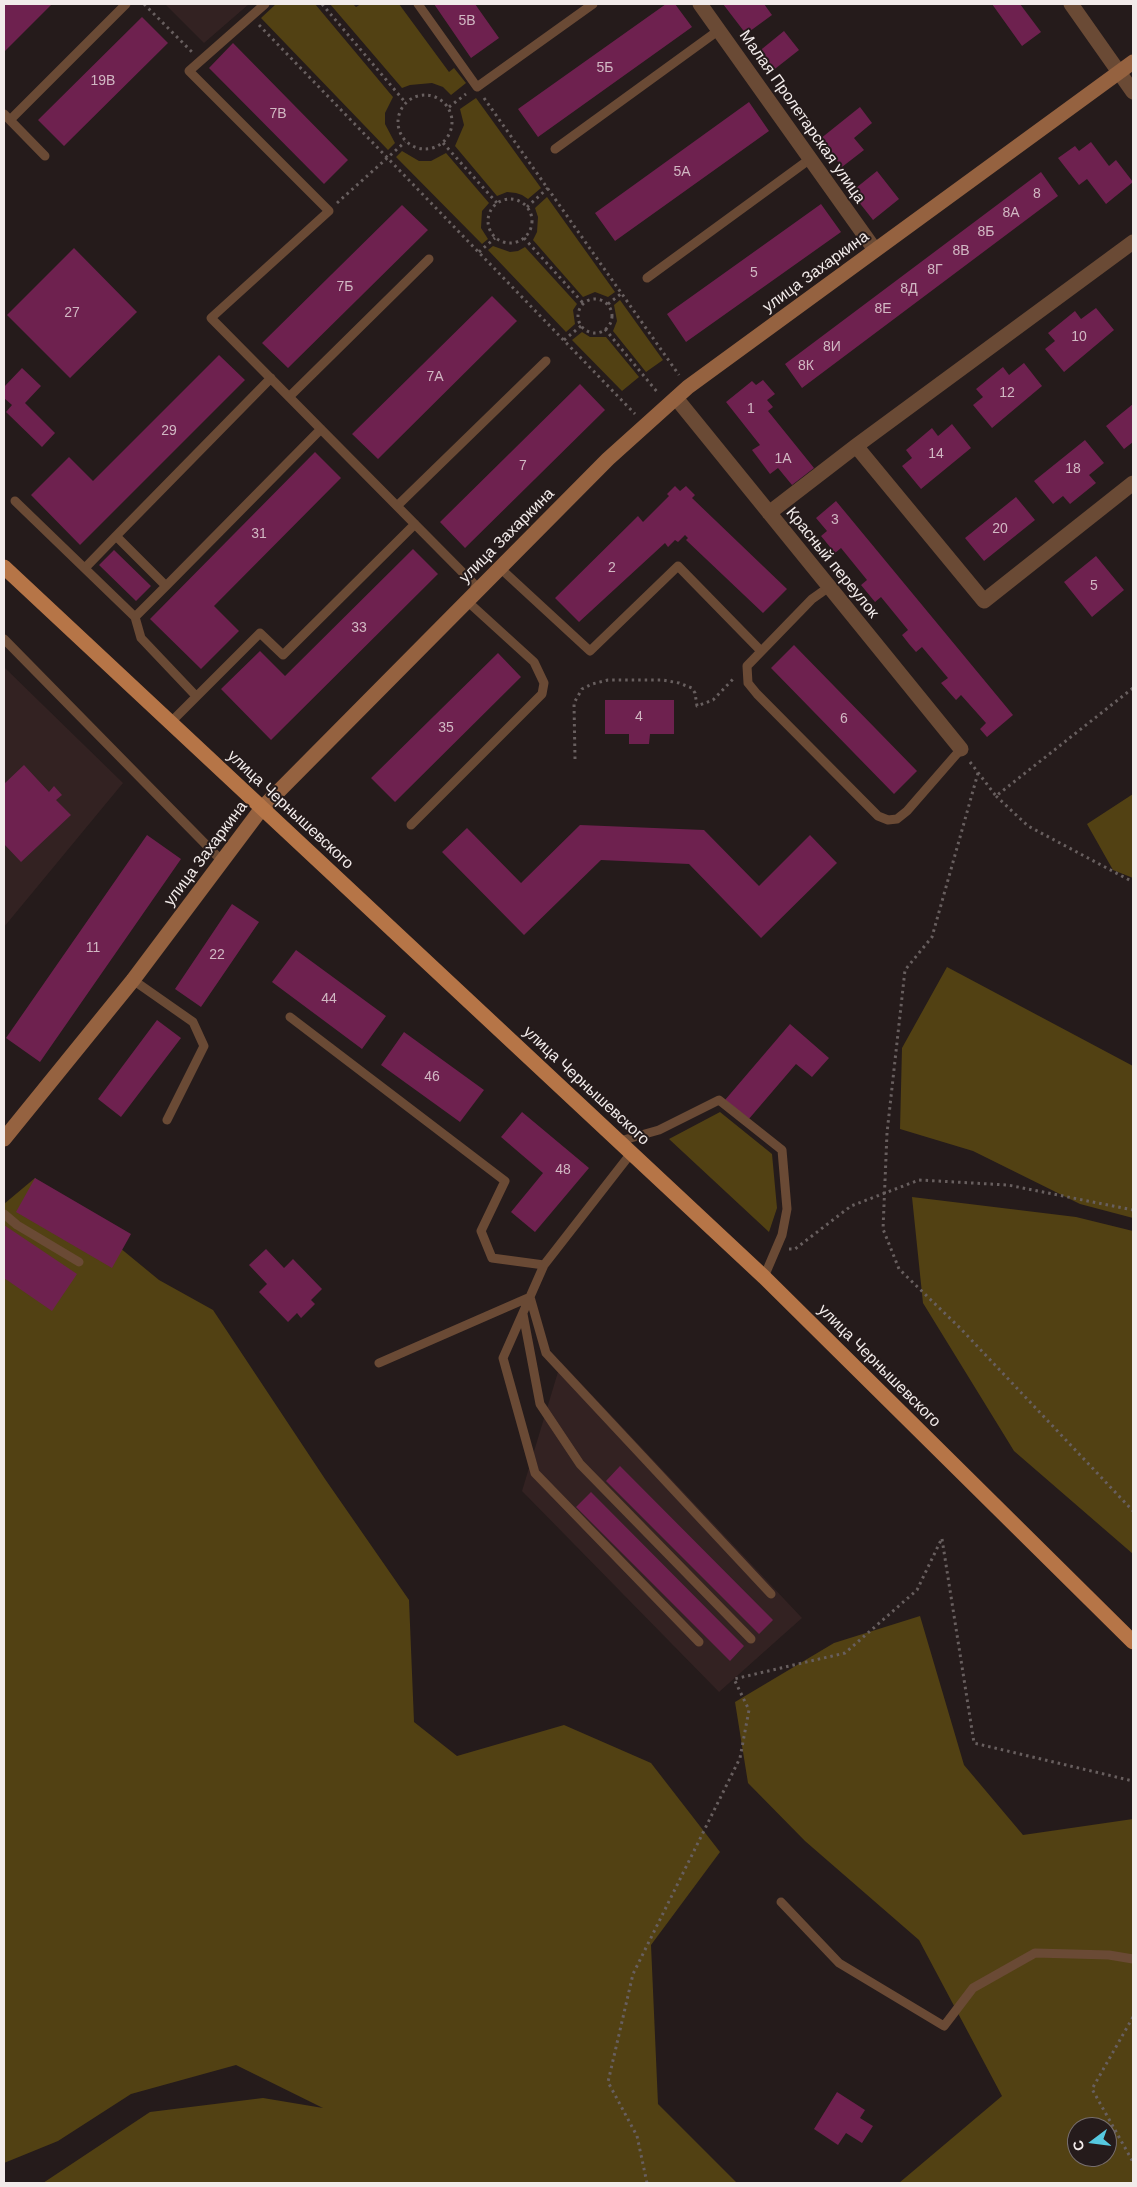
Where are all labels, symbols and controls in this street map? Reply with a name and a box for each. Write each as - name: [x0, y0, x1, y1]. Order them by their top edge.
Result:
- house number: 5В: [458, 13, 476, 29]
- street label: Малая Пролетарская улица: [735, 27, 869, 207]
- house number: 5Б: [597, 60, 613, 76]
- house number: 19В: [91, 73, 115, 89]
- house number: 7В: [269, 106, 287, 122]
- house number: 5А: [673, 164, 691, 180]
- house number: 8: [1033, 186, 1041, 202]
- house number: 8А: [1002, 205, 1020, 221]
- house number: 8Б: [978, 224, 994, 240]
- street label: улица Захаркина: [759, 227, 873, 317]
- house number: 8В: [952, 243, 970, 259]
- house number: 8Г: [927, 262, 943, 278]
- house number: 5: [750, 265, 758, 281]
- house number: 7Б: [337, 279, 353, 295]
- house number: 8Д: [900, 281, 918, 297]
- house number: 8Е: [874, 301, 892, 317]
- house number: 27: [64, 305, 80, 321]
- house number: 10: [1071, 329, 1087, 345]
- house number: 8И: [823, 339, 841, 355]
- house number: 8К: [798, 358, 814, 374]
- house number: 7А: [426, 369, 444, 385]
- house number: 12: [999, 385, 1015, 401]
- house number: 1: [747, 401, 755, 417]
- house number: 29: [161, 423, 177, 439]
- house number: 14: [928, 446, 944, 462]
- house number: 1А: [774, 451, 792, 467]
- house number: 7: [519, 458, 527, 474]
- house number: 18: [1065, 461, 1081, 477]
- street label: улица Захаркина: [456, 485, 558, 587]
- street label: Красный переулок: [781, 504, 883, 622]
- house number: 3: [831, 512, 839, 528]
- house number: 20: [992, 521, 1008, 537]
- house number: 31: [251, 526, 267, 542]
- house number: 2: [608, 560, 616, 576]
- house number: 5: [1090, 578, 1098, 594]
- house number: 33: [351, 620, 367, 636]
- house number: 4: [635, 709, 643, 725]
- house number: 6: [840, 711, 848, 727]
- house number: 35: [438, 720, 454, 736]
- street label: улица Чернышевского: [223, 746, 357, 874]
- street label: улица Захаркина: [160, 798, 252, 910]
- house number: 11: [86, 940, 100, 956]
- house number: 22: [209, 947, 225, 963]
- house number: 44: [321, 991, 337, 1007]
- street label: улица Чернышевского: [519, 1022, 653, 1150]
- house number: 46: [424, 1069, 440, 1085]
- house number: 48: [555, 1162, 571, 1178]
- street label: улица Чернышевского: [814, 1301, 944, 1431]
- north arrow: [1067, 2117, 1117, 2167]
- text: С: [1069, 2139, 1088, 2153]

